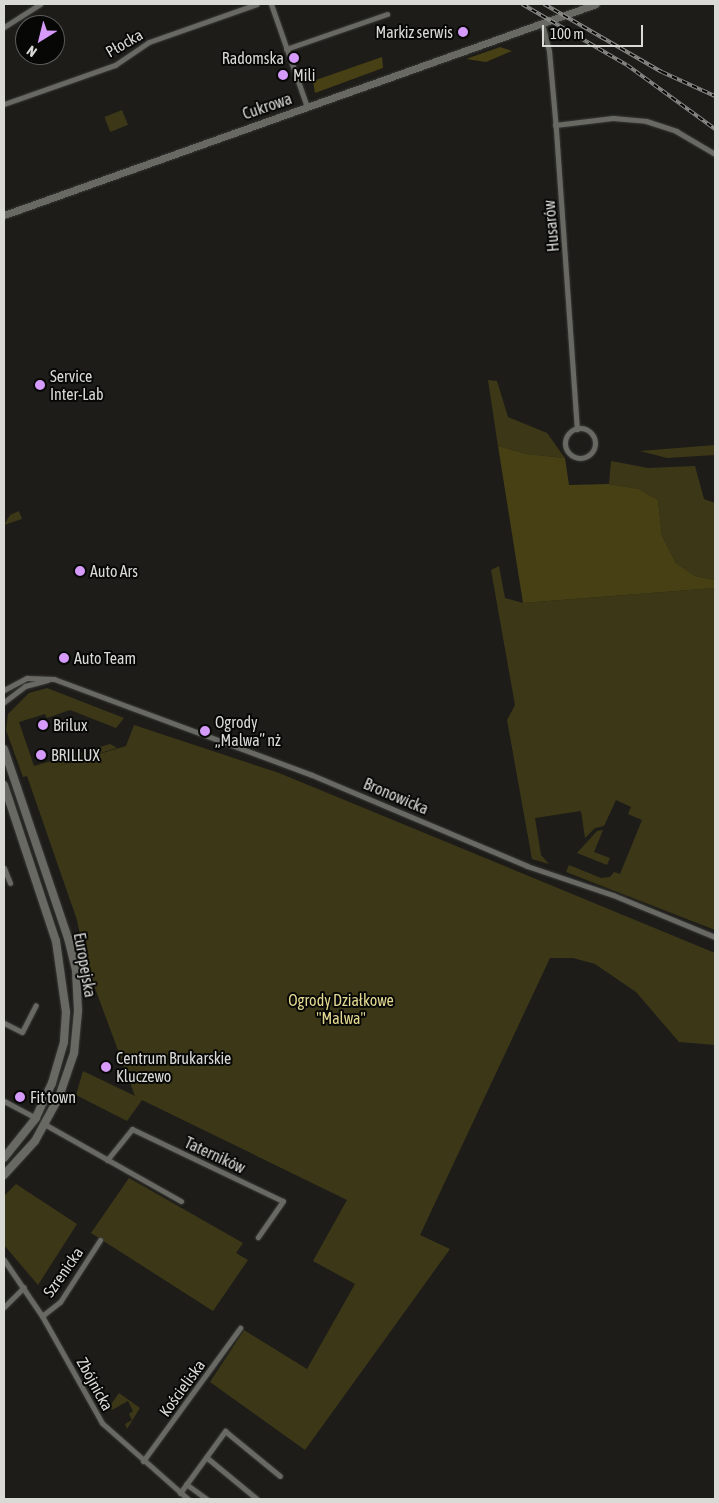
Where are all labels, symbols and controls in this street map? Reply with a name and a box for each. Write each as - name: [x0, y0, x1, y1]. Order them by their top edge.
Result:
- north arrow: [15, 15, 65, 65]
- scale bar: [544, 15, 645, 47]
- place label: Markiz serwis: [375, 22, 453, 42]
- street label: Płocka: [102, 25, 146, 61]
- text: 100 m: [550, 25, 584, 42]
- marker: Markiz serwis: [457, 26, 469, 38]
- text: N: [24, 42, 40, 60]
- place label: Radomska: [222, 48, 284, 68]
- marker: Radomska: [288, 52, 300, 64]
- place label: Mili: [293, 65, 315, 85]
- marker: Mili: [277, 69, 289, 81]
- street label: Cukrowa: [240, 89, 294, 123]
- street label: Husarów: [539, 199, 563, 253]
- place label: Service Inter-Lab: [50, 366, 103, 404]
- marker: Service Inter-Lab: [34, 379, 46, 391]
- place label: Auto Ars: [90, 561, 138, 581]
- marker: Auto Ars: [74, 565, 86, 577]
- place label: Auto Team: [74, 648, 136, 668]
- marker: Auto Team: [58, 652, 70, 664]
- place label: Ogrody „Malwa” nż: [215, 712, 281, 750]
- place label: Brilux: [53, 715, 87, 735]
- marker: Brilux: [37, 719, 49, 731]
- marker: Ogrody „Malwa” nż: [199, 725, 211, 737]
- place label: BRILLUX: [51, 745, 100, 765]
- marker: BRILLUX: [35, 749, 47, 761]
- street label: Bronowicka: [361, 774, 431, 818]
- street label: Europejska: [70, 931, 100, 999]
- park label: Ogrody Działkowe "Malwa": [288, 990, 394, 1028]
- place label: Centrum Brukarskie Kluczewo: [116, 1048, 231, 1086]
- marker: Centrum Brukarskie Kluczewo: [100, 1061, 112, 1073]
- place label: Fit town: [30, 1087, 76, 1107]
- marker: Fit town: [14, 1091, 26, 1103]
- street label: Taterników: [182, 1133, 248, 1177]
- street label: Szrenicka: [39, 1243, 87, 1301]
- street label: Zbójnicka: [73, 1354, 117, 1414]
- street label: Kościeliska: [155, 1356, 209, 1420]

